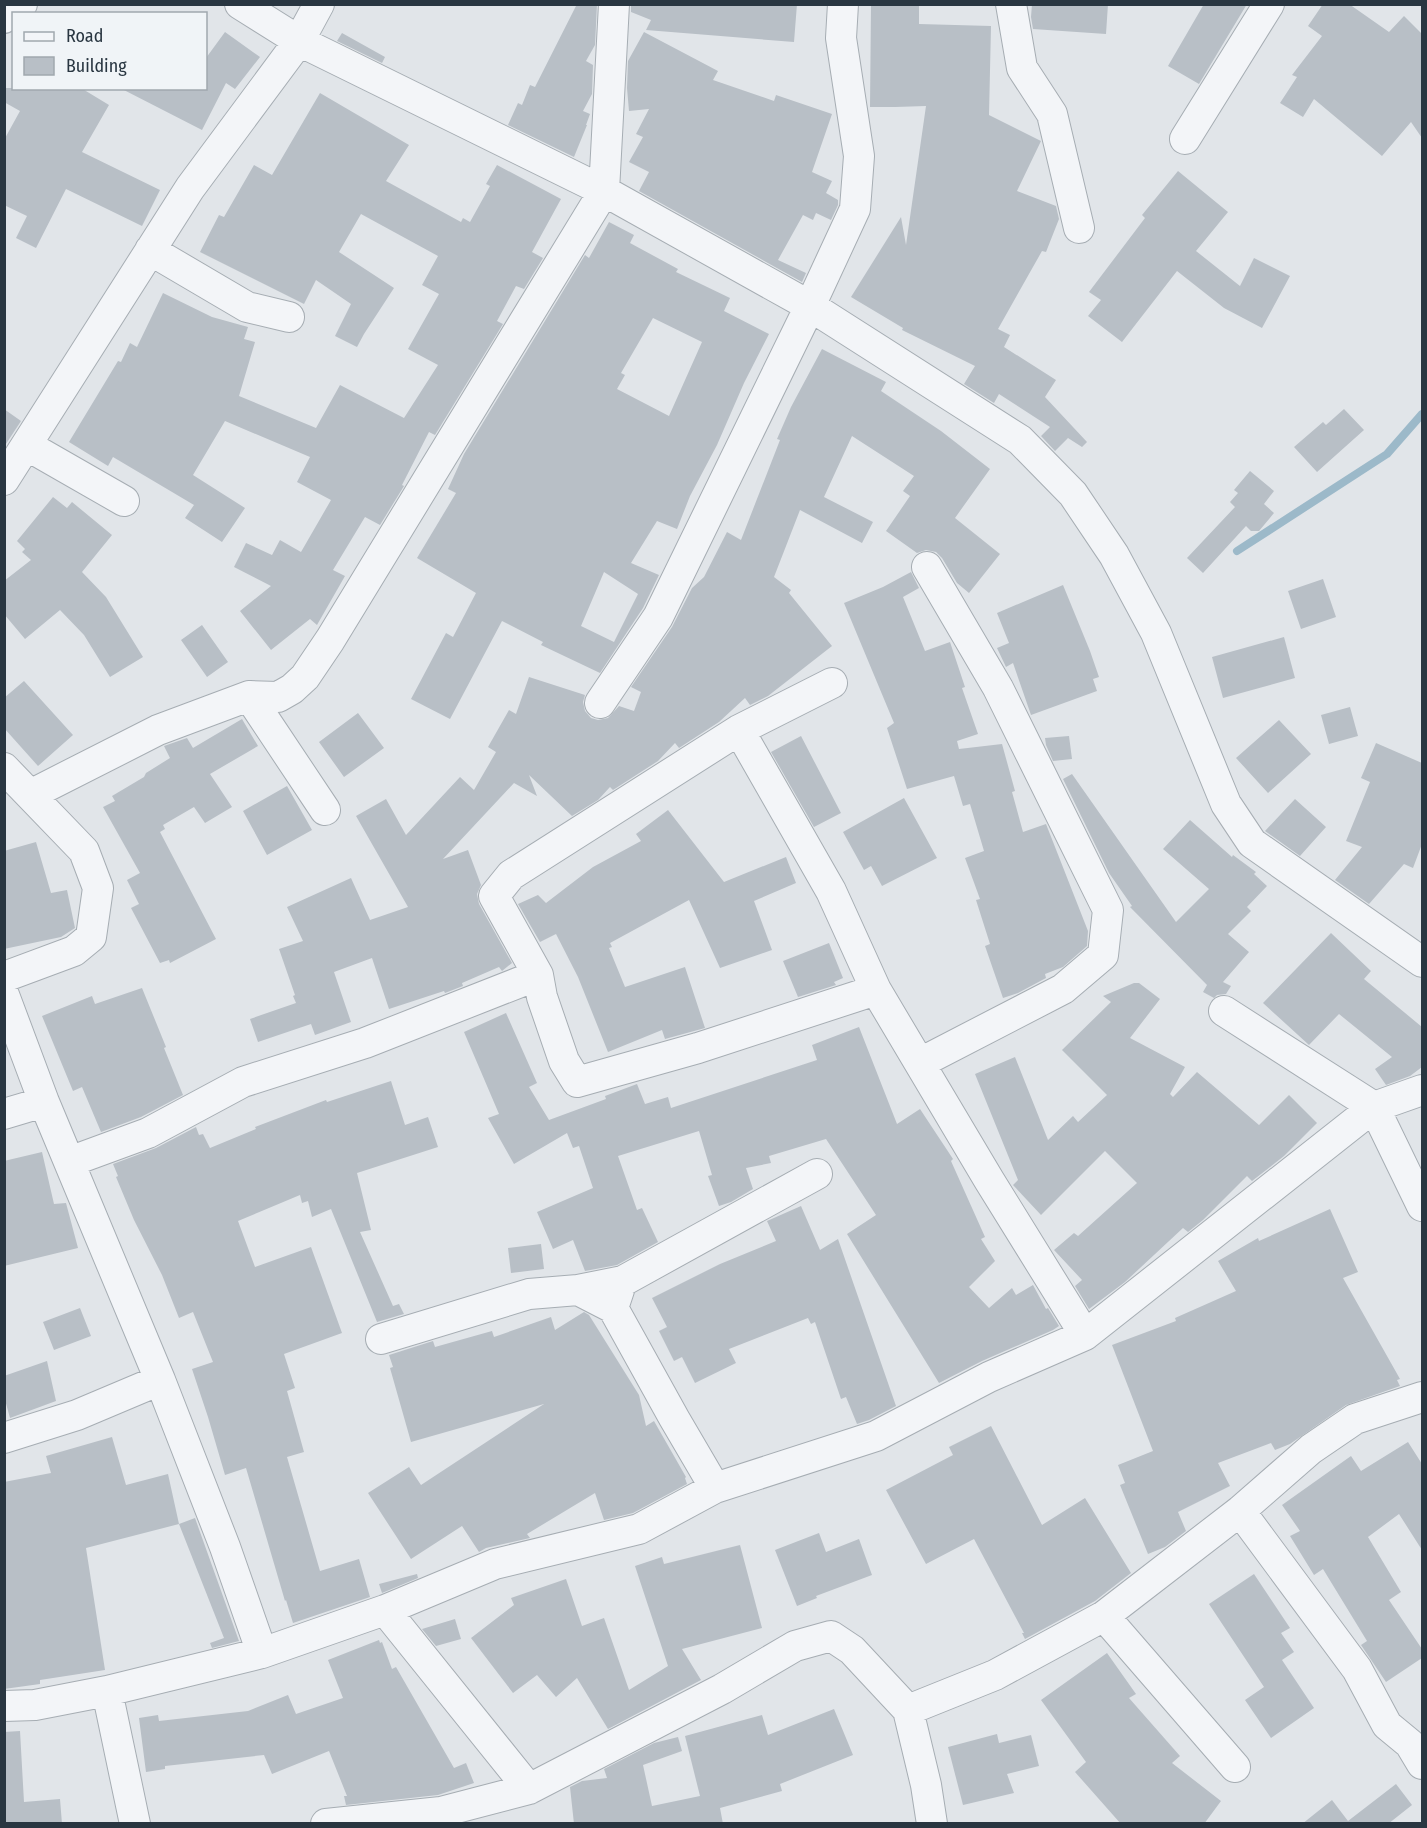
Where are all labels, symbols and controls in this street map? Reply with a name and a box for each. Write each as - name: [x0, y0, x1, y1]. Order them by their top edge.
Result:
- legend: [12, 12, 207, 90]
- text: Road: [66, 25, 103, 47]
- text: Building: [66, 55, 127, 77]

